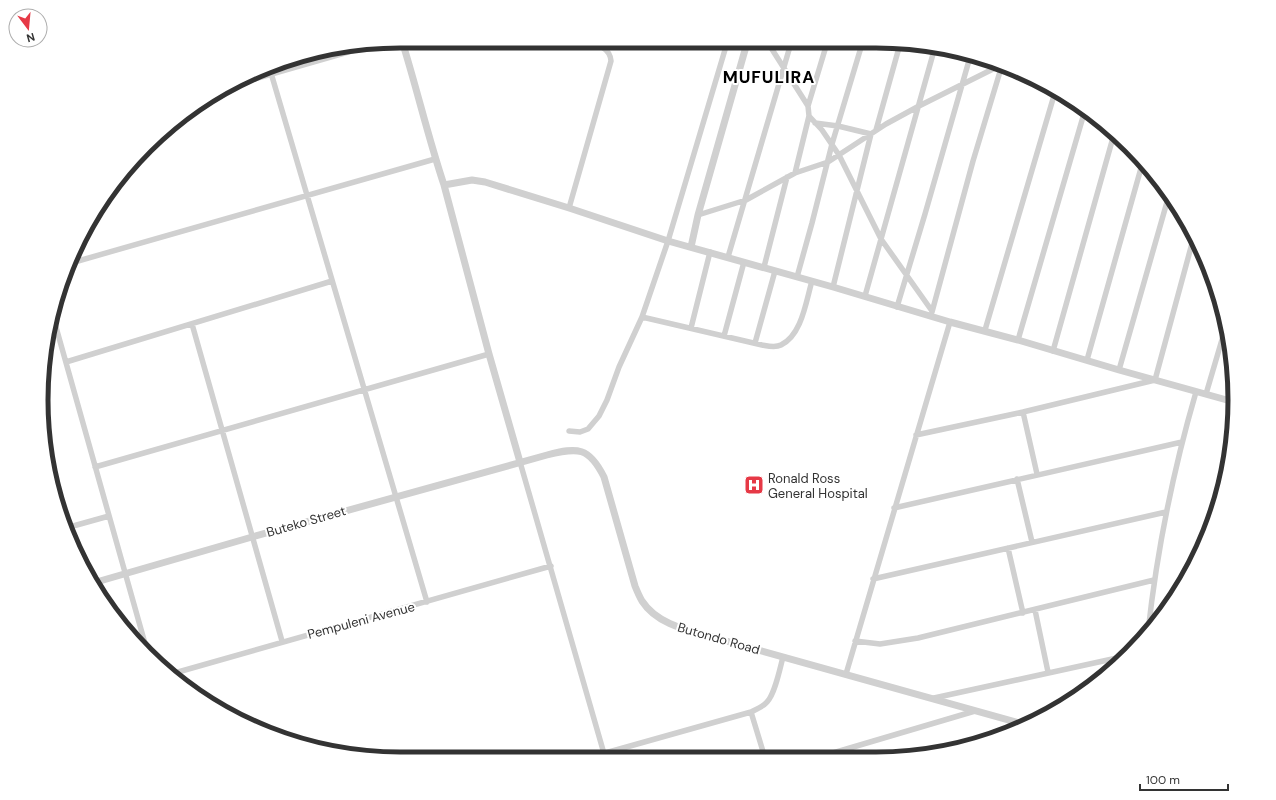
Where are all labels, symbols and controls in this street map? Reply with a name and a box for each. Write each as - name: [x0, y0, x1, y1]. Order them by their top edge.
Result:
- north arrow: [8, 8, 48, 48]
- text: N: [25, 30, 37, 45]
- district label: MUFULIRA: [723, 66, 815, 88]
- place label: Ronald Ross General Hospital: [768, 470, 868, 502]
- hospital icon: Ronald Ross General Hospital: [743, 474, 765, 496]
- street label: Buteko Street: [265, 502, 348, 541]
- street label: Pempuleni Avenue: [306, 598, 417, 643]
- street label: Butondo Road: [676, 619, 762, 658]
- scale bar: [1140, 766, 1228, 792]
- text: 100 m: [1146, 772, 1180, 788]

